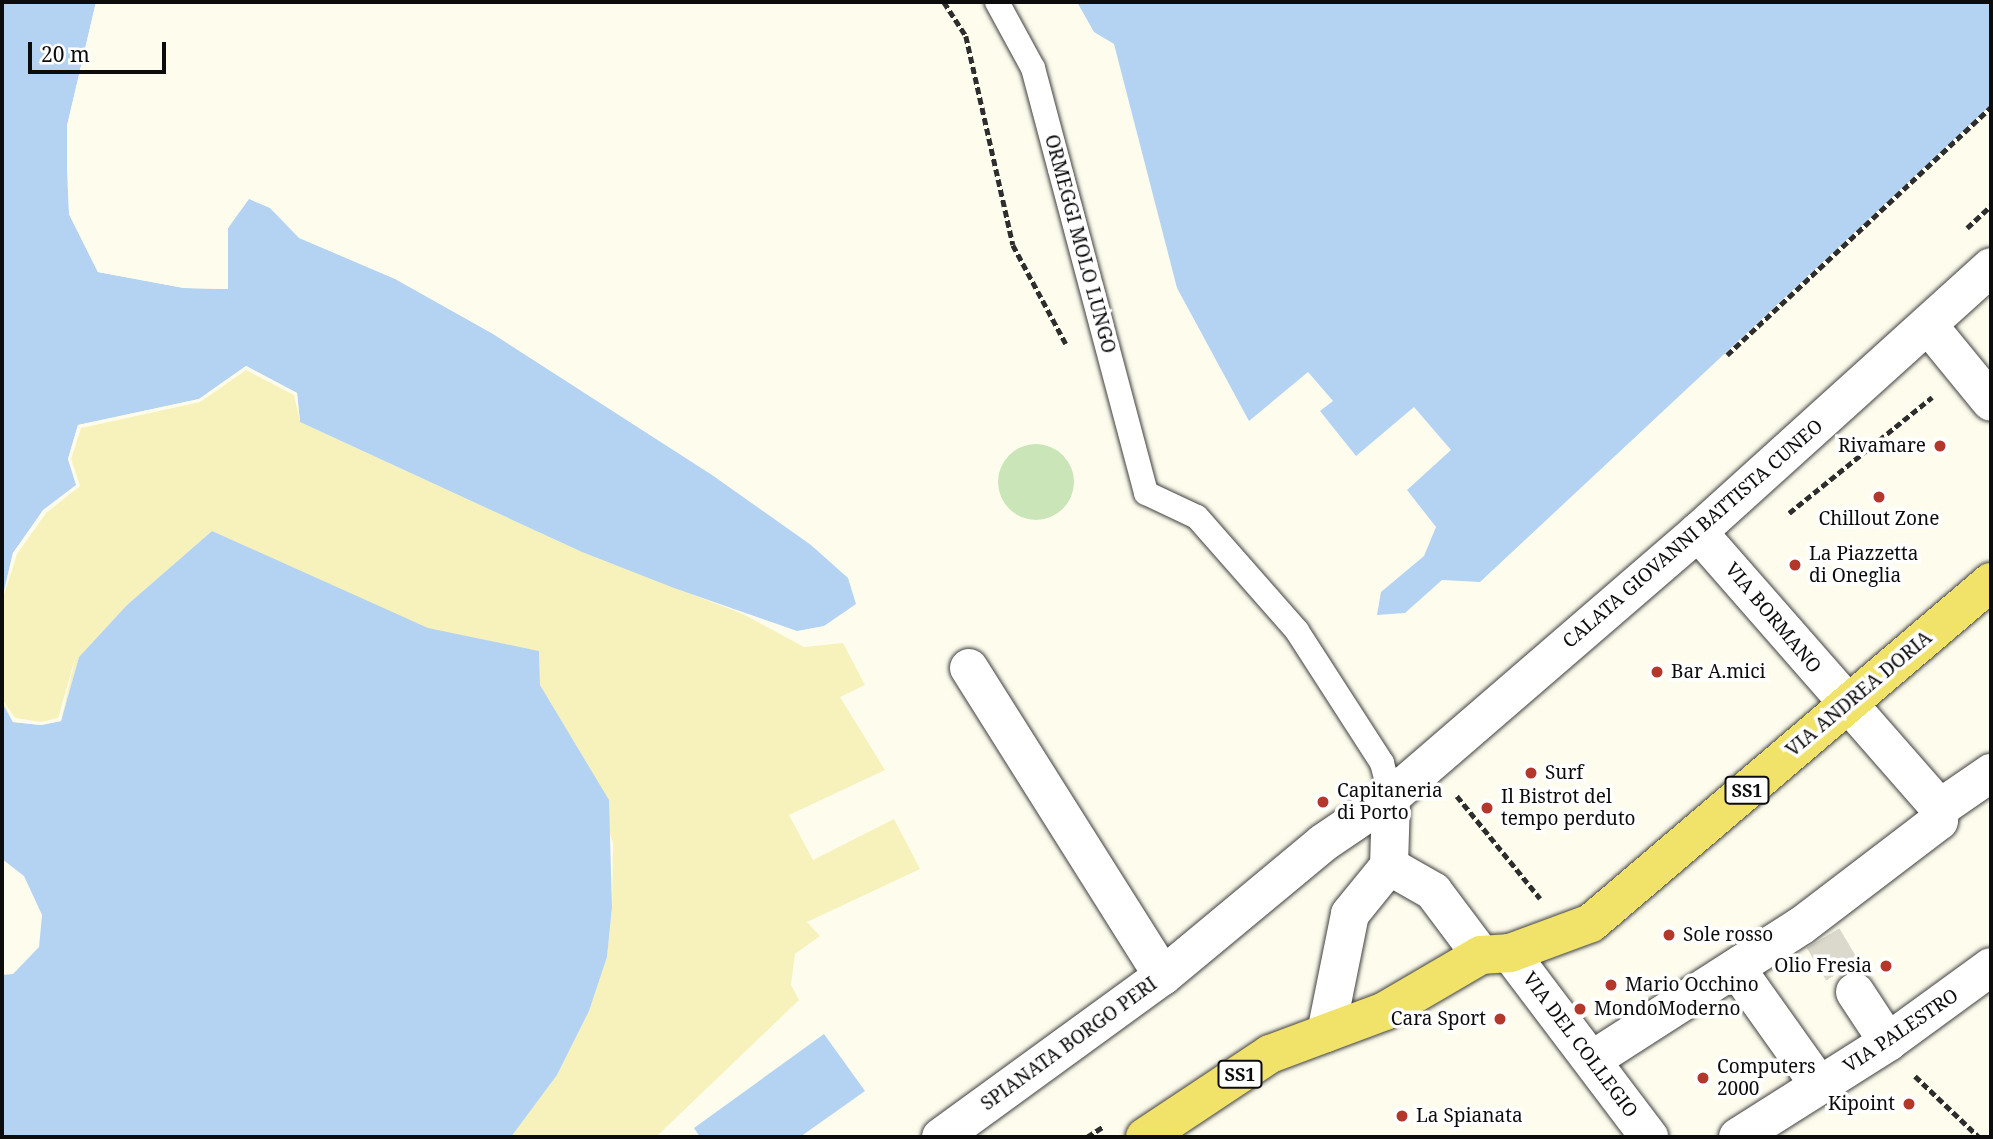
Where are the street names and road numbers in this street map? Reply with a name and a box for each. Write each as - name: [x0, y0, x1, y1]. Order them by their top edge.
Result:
- street label: ORMEGGI MOLO LUNGO: [1040, 132, 1120, 356]
- street label: CALATA GIOVANNI BATTISTA CUNEO: [1558, 415, 1828, 653]
- street label: VIA BORMANO: [1720, 558, 1826, 678]
- street label: VIA ANDREA DORIA: [1781, 626, 1937, 762]
- road number: SS1: [1724, 776, 1770, 804]
- street label: VIA DEL COLLEGIO: [1518, 968, 1642, 1122]
- street label: SPIANATA BORGO PERI: [977, 973, 1161, 1115]
- street label: VIA PALESTRO: [1839, 984, 1963, 1078]
- road number: SS1: [1217, 1059, 1263, 1088]

